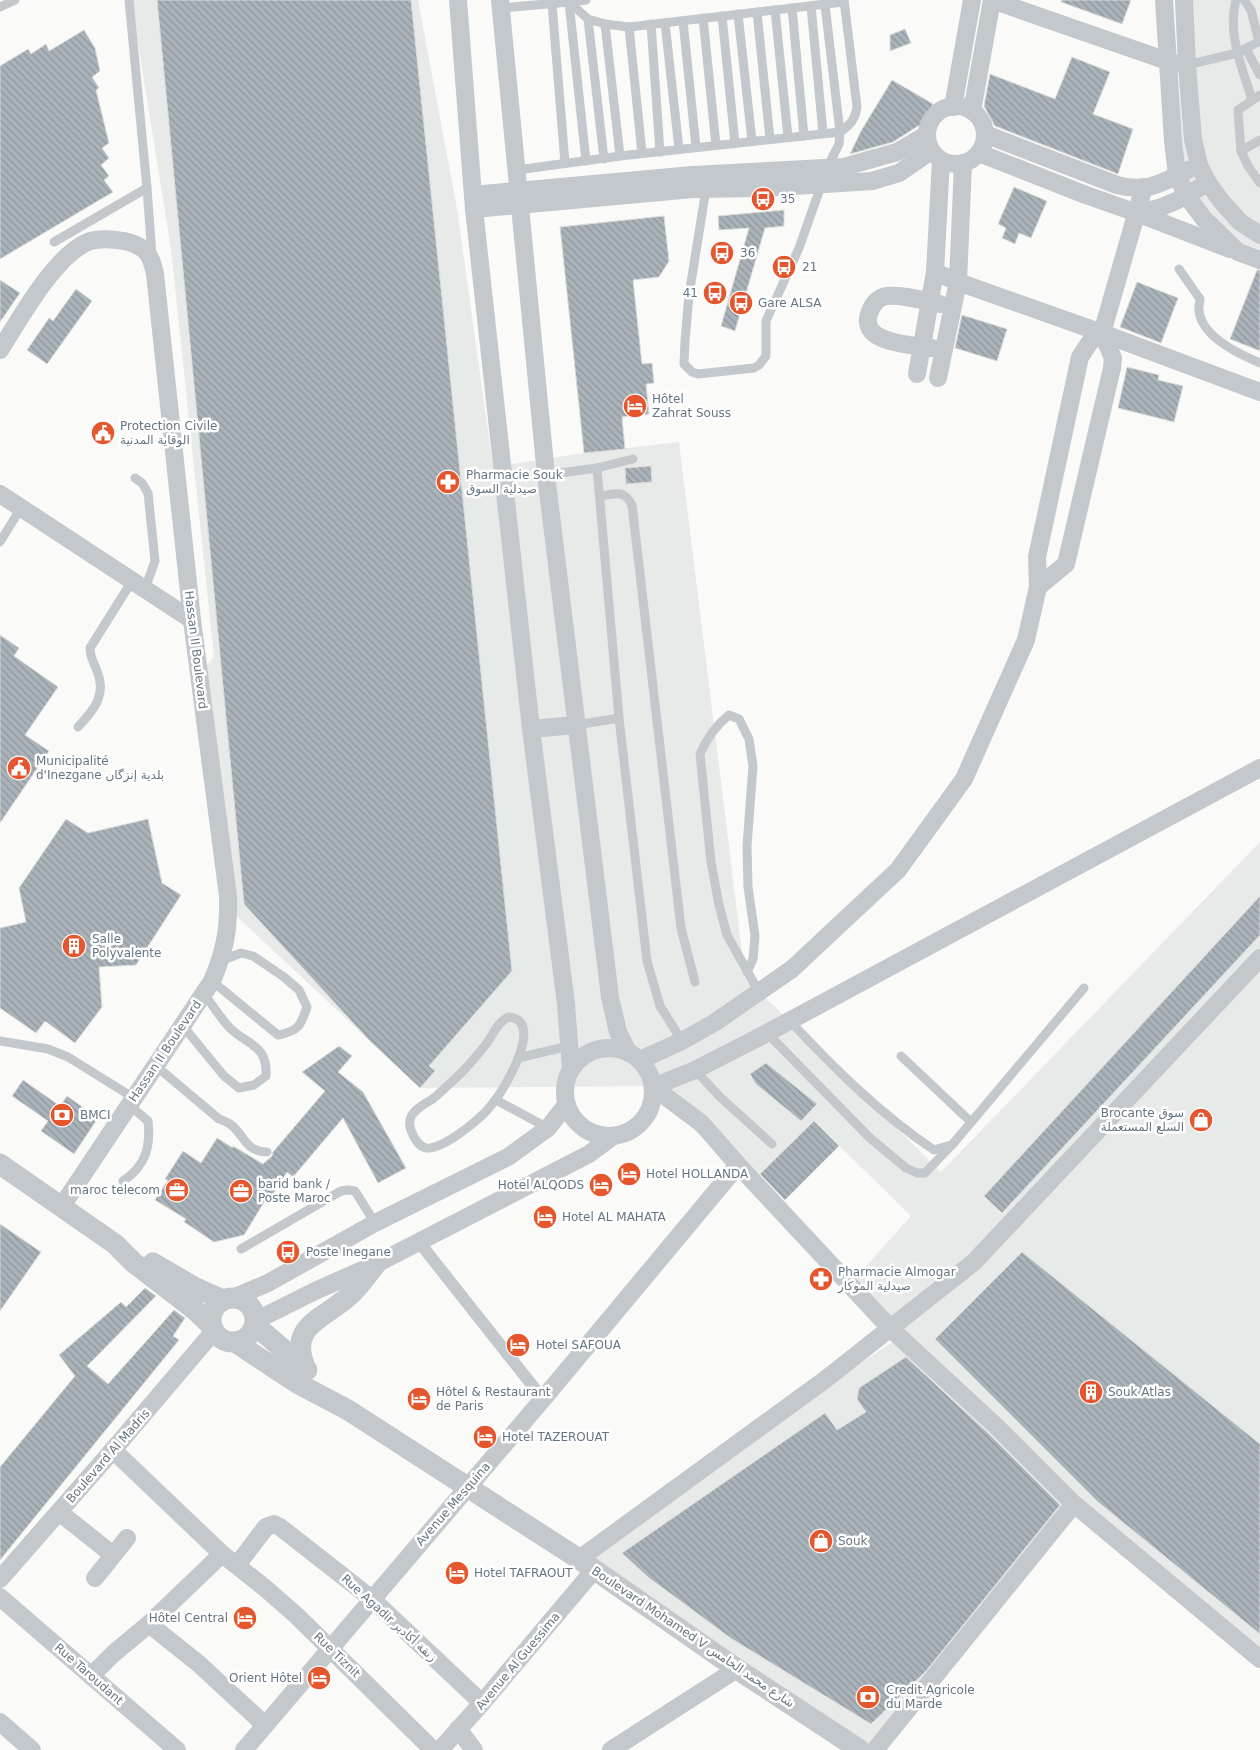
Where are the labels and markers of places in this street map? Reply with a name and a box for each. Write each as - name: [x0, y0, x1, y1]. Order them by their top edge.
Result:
- bus stop icon: 35: [750, 186, 776, 212]
- place label: 35: [780, 192, 795, 206]
- bus stop icon: 36: [709, 240, 735, 266]
- place label: 36: [740, 246, 755, 260]
- bus stop icon: 21: [771, 254, 797, 280]
- place label: 21: [802, 260, 817, 274]
- bus stop icon: 41: [702, 280, 728, 306]
- place label: 41: [683, 286, 698, 300]
- bus stop icon: Gare ALSA: [728, 290, 754, 316]
- place label: Gare ALSA: [758, 296, 822, 310]
- place label: Hôtel Zahrat Souss: [652, 392, 731, 420]
- hotel icon: Hôtel Zahrat Souss: [622, 393, 648, 419]
- place label: Protection Civile الوقاية المدنية: [120, 419, 217, 448]
- public building icon: Protection Civile الوقاية المدنية: [90, 420, 116, 446]
- place label: Pharmacie Souk صيدلية السوق: [466, 468, 563, 497]
- pharmacy icon: Pharmacie Souk صيدلية السوق: [435, 469, 461, 495]
- place label: Municipalité d'Inezgane بلدية إنزگان: [36, 754, 164, 783]
- public building icon: Municipalité d'Inezgane بلدية إنزگان: [6, 755, 32, 781]
- place label: Salle Polyvalente: [92, 932, 161, 960]
- building icon: Salle Polyvalente: [61, 933, 87, 959]
- bank icon: BMCI: [49, 1102, 75, 1128]
- place label: Brocante سوق السلع المستعملة: [1101, 1106, 1184, 1134]
- shop icon: Brocante سوق السلع المستعملة: [1188, 1107, 1214, 1133]
- place label: BMCI: [80, 1108, 111, 1122]
- hotel icon: Hotel HOLLANDA: [616, 1161, 642, 1187]
- place label: Hotel HOLLANDA: [646, 1167, 749, 1181]
- hotel icon: Hotel ALQODS: [588, 1172, 614, 1198]
- office icon: maroc telecom: [164, 1177, 190, 1203]
- place label: barid bank / Poste Maroc: [258, 1177, 331, 1205]
- office icon: barid bank / Poste Maroc: [228, 1178, 254, 1204]
- place label: Hotel ALQODS: [498, 1178, 584, 1192]
- place label: maroc telecom: [70, 1183, 160, 1197]
- hotel icon: Hotel AL MAHATA: [532, 1204, 558, 1230]
- place label: Hotel AL MAHATA: [562, 1210, 667, 1224]
- bus stop icon: Poste Inegane: [275, 1239, 301, 1265]
- place label: Poste Inegane: [306, 1245, 391, 1259]
- place label: Pharmacie Almogar صيدلية الموكار: [837, 1265, 956, 1294]
- pharmacy icon: Pharmacie Almogar صيدلية الموكار: [808, 1266, 834, 1292]
- hotel icon: Hotel SAFOUA: [505, 1332, 531, 1358]
- place label: Hotel SAFOUA: [536, 1338, 622, 1352]
- building icon: Souk Atlas: [1078, 1379, 1104, 1405]
- place label: Hôtel & Restaurant de Paris: [436, 1385, 551, 1413]
- place label: Souk Atlas: [1108, 1385, 1171, 1399]
- hotel icon: Hôtel & Restaurant de Paris: [406, 1386, 432, 1412]
- hotel icon: Hotel TAZEROUAT: [472, 1424, 498, 1450]
- place label: Hotel TAZEROUAT: [502, 1430, 610, 1444]
- shop icon: Souk: [808, 1528, 834, 1554]
- place label: Souk: [838, 1534, 868, 1548]
- hotel icon: Hotel TAFRAOUT: [444, 1560, 470, 1586]
- place label: Hotel TAFRAOUT: [474, 1566, 573, 1580]
- hotel icon: Hôtel Central: [232, 1605, 258, 1631]
- place label: Hôtel Central: [149, 1611, 228, 1625]
- hotel icon: Orient Hôtel: [306, 1665, 332, 1691]
- place label: Orient Hôtel: [229, 1671, 302, 1685]
- place label: Credit Agricole du Marde: [886, 1683, 975, 1711]
- bank icon: Credit Agricole du Marde: [855, 1684, 881, 1710]

